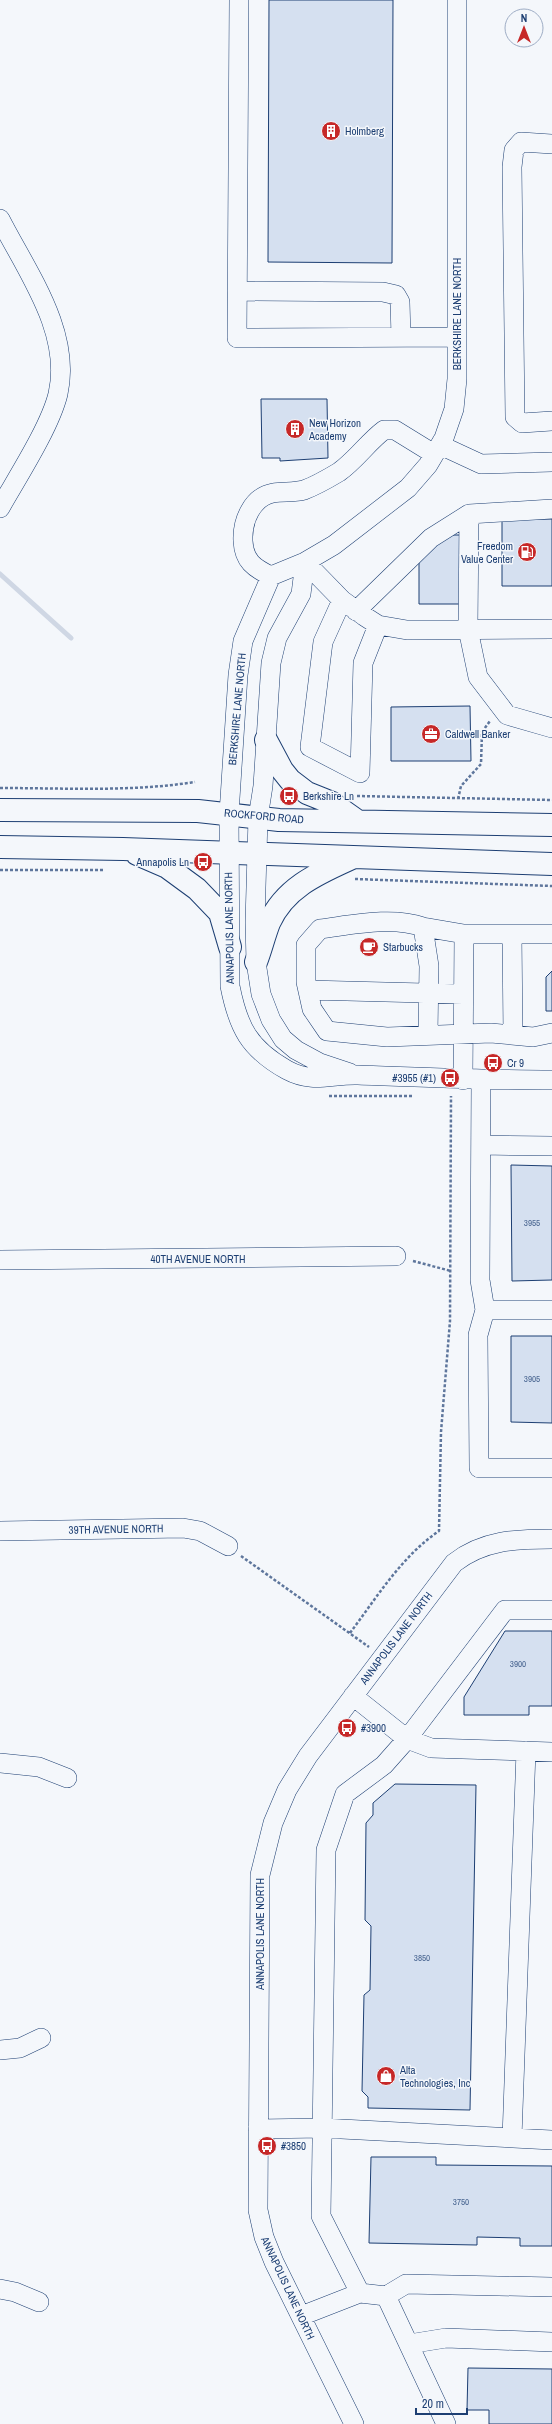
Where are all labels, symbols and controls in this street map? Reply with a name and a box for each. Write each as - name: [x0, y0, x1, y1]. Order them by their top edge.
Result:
- north arrow: [504, 8, 544, 48]
- text: N: [521, 11, 527, 25]
- building icon: Holmberg: [320, 120, 342, 142]
- place label: Holmberg: [345, 124, 384, 138]
- street label: BERKSHIRE LANE NORTH: [450, 258, 464, 370]
- place label: New Horizon Academy: [308, 416, 361, 443]
- building icon: New Horizon Academy: [284, 418, 306, 440]
- place label: Freedom Value Center: [461, 539, 513, 566]
- fuel station icon: Freedom Value Center: [516, 541, 538, 563]
- street label: BERKSHIRE LANE NORTH: [225, 652, 249, 766]
- office icon: Caldwell Banker: [420, 723, 442, 745]
- place label: Caldwell Banker: [445, 727, 510, 741]
- bus stop icon: Berkshire Ln: [278, 785, 300, 807]
- place label: Berkshire Ln: [303, 789, 354, 803]
- street label: ROCKFORD ROAD: [223, 806, 305, 826]
- bus stop icon: Annapolis Ln: [192, 851, 214, 873]
- place label: Annapolis Ln: [135, 855, 189, 869]
- street label: ANNAPOLIS LANE NORTH: [221, 872, 237, 985]
- cafe icon: Starbucks: [358, 936, 380, 958]
- place label: Starbucks: [383, 940, 424, 954]
- bus stop icon: Cr 9: [482, 1052, 504, 1074]
- place label: Cr 9: [507, 1056, 524, 1070]
- bus stop icon: #3955 (#1): [439, 1067, 461, 1089]
- place label: #3955 (#1): [392, 1071, 436, 1085]
- house number: 3955: [524, 1217, 540, 1229]
- street label: 40TH AVENUE NORTH: [151, 1252, 245, 1266]
- house number: 3905: [524, 1373, 540, 1385]
- street label: 39TH AVENUE NORTH: [68, 1521, 164, 1537]
- street label: ANNAPOLIS LANE NORTH: [356, 1589, 435, 1688]
- house number: 3900: [510, 1658, 526, 1670]
- bus stop icon: #3900: [336, 1717, 358, 1739]
- place label: #3900: [361, 1721, 386, 1735]
- street label: ANNAPOLIS LANE NORTH: [253, 1878, 267, 1991]
- house number: 3850: [414, 1952, 430, 1964]
- place label: Alta Technologies, Inc: [399, 2063, 471, 2090]
- shop icon: Alta Technologies, Inc: [375, 2065, 397, 2087]
- bus stop icon: #3850: [256, 2135, 278, 2157]
- place label: #3850: [281, 2139, 306, 2153]
- house number: 3750: [453, 2196, 469, 2208]
- street label: ANNAPOLIS LANE NORTH: [258, 2233, 318, 2342]
- scale bar: [416, 2390, 467, 2416]
- text: 20 m: [422, 2396, 444, 2412]

